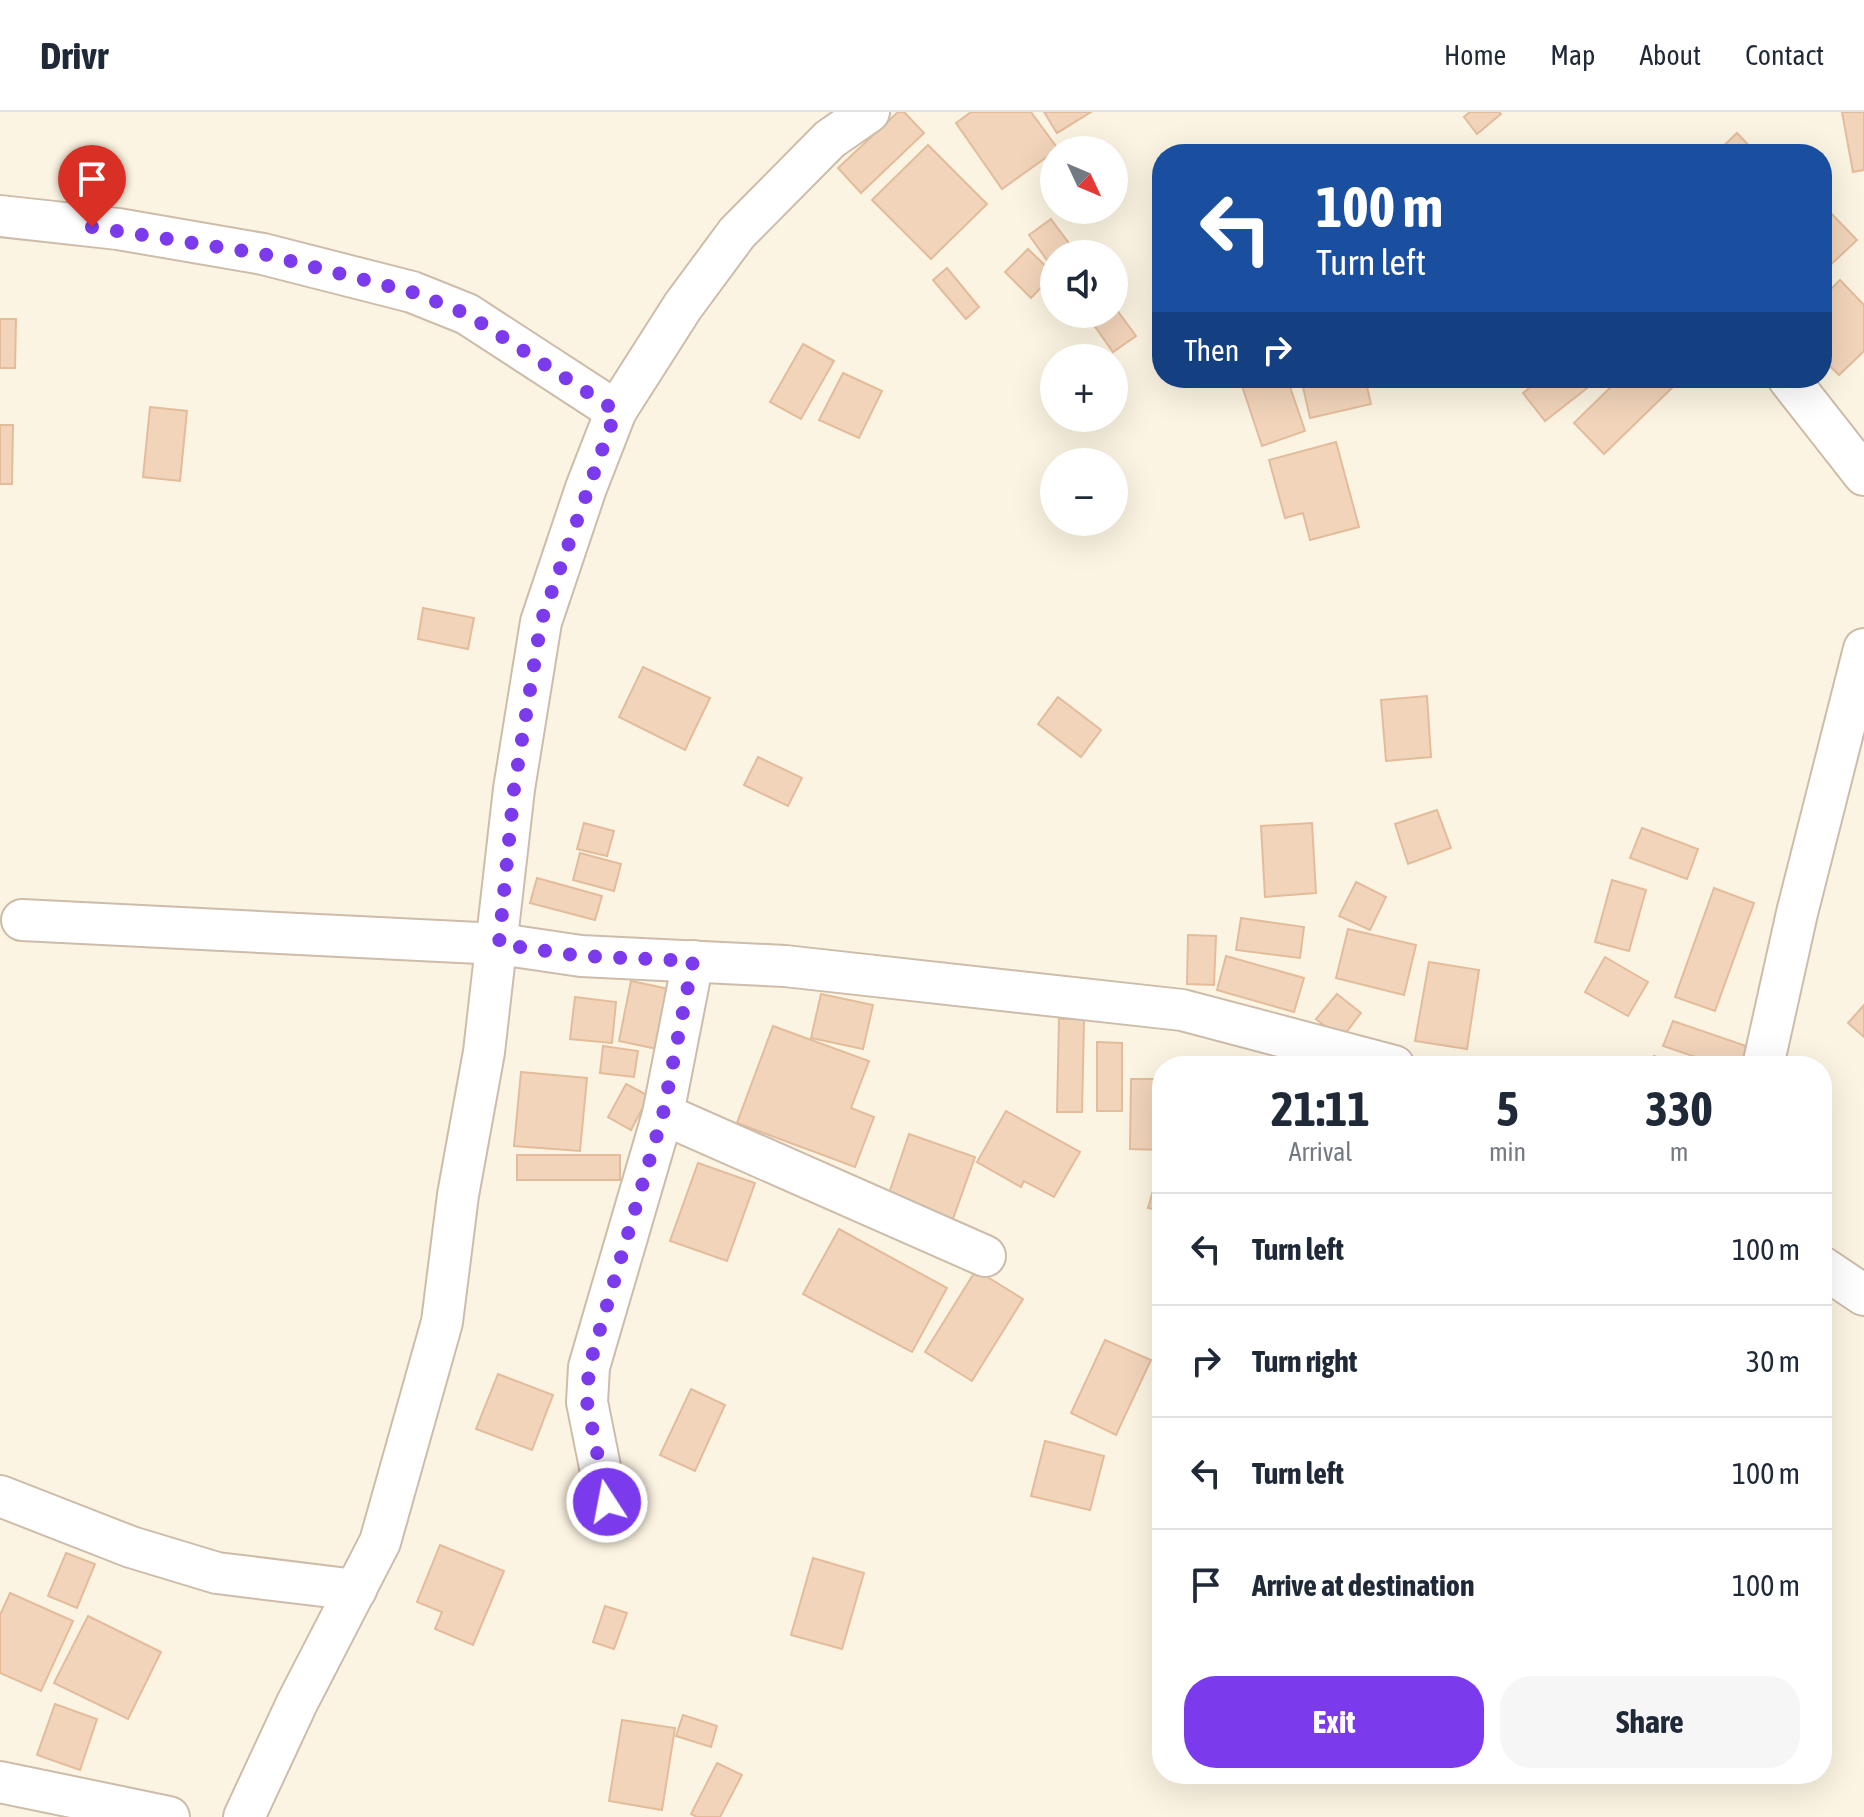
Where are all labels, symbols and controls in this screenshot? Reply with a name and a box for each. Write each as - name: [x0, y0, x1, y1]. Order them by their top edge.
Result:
- text: Drivr: [40, 34, 108, 77]
- text: Home: [1444, 39, 1506, 71]
- text: Map: [1550, 39, 1595, 71]
- text: About: [1639, 39, 1701, 71]
- text: Contact: [1745, 39, 1824, 71]
- north arrow: [1040, 136, 1128, 224]
- map controls: [1040, 136, 1128, 536]
- pin: [58, 145, 126, 227]
- icon: arrive: [70, 157, 114, 201]
- text: 100 m: [1316, 175, 1443, 239]
- icon: left: [1184, 176, 1288, 280]
- button: sound: [1040, 240, 1128, 328]
- text: Turn left: [1316, 241, 1426, 283]
- icon: right: [1255, 328, 1299, 372]
- text: Then: [1184, 333, 1239, 367]
- button: +: [1040, 344, 1128, 432]
- button: −: [1040, 448, 1128, 536]
- text: 21:11: [1271, 1081, 1370, 1136]
- text: 5: [1496, 1081, 1519, 1136]
- text: 330: [1645, 1081, 1713, 1136]
- text: Arrival: [1289, 1137, 1352, 1167]
- text: min: [1489, 1137, 1526, 1167]
- text: m: [1670, 1137, 1688, 1167]
- icon: left: [1184, 1227, 1228, 1271]
- text: Turn left: [1252, 1232, 1344, 1266]
- text: 100 m: [1732, 1232, 1800, 1266]
- icon: right: [1184, 1339, 1228, 1383]
- text: Turn right: [1252, 1344, 1358, 1378]
- text: 30 m: [1746, 1344, 1800, 1378]
- icon: left: [1184, 1451, 1228, 1495]
- text: Turn left: [1252, 1456, 1344, 1490]
- text: 100 m: [1732, 1456, 1800, 1490]
- position arrow: [565, 1460, 649, 1544]
- icon: arrive: [1184, 1563, 1228, 1607]
- text: Arrive at destination: [1252, 1568, 1474, 1602]
- text: 100 m: [1732, 1568, 1800, 1602]
- button: Exit: [1184, 1676, 1484, 1768]
- button: Share: [1500, 1676, 1800, 1768]

